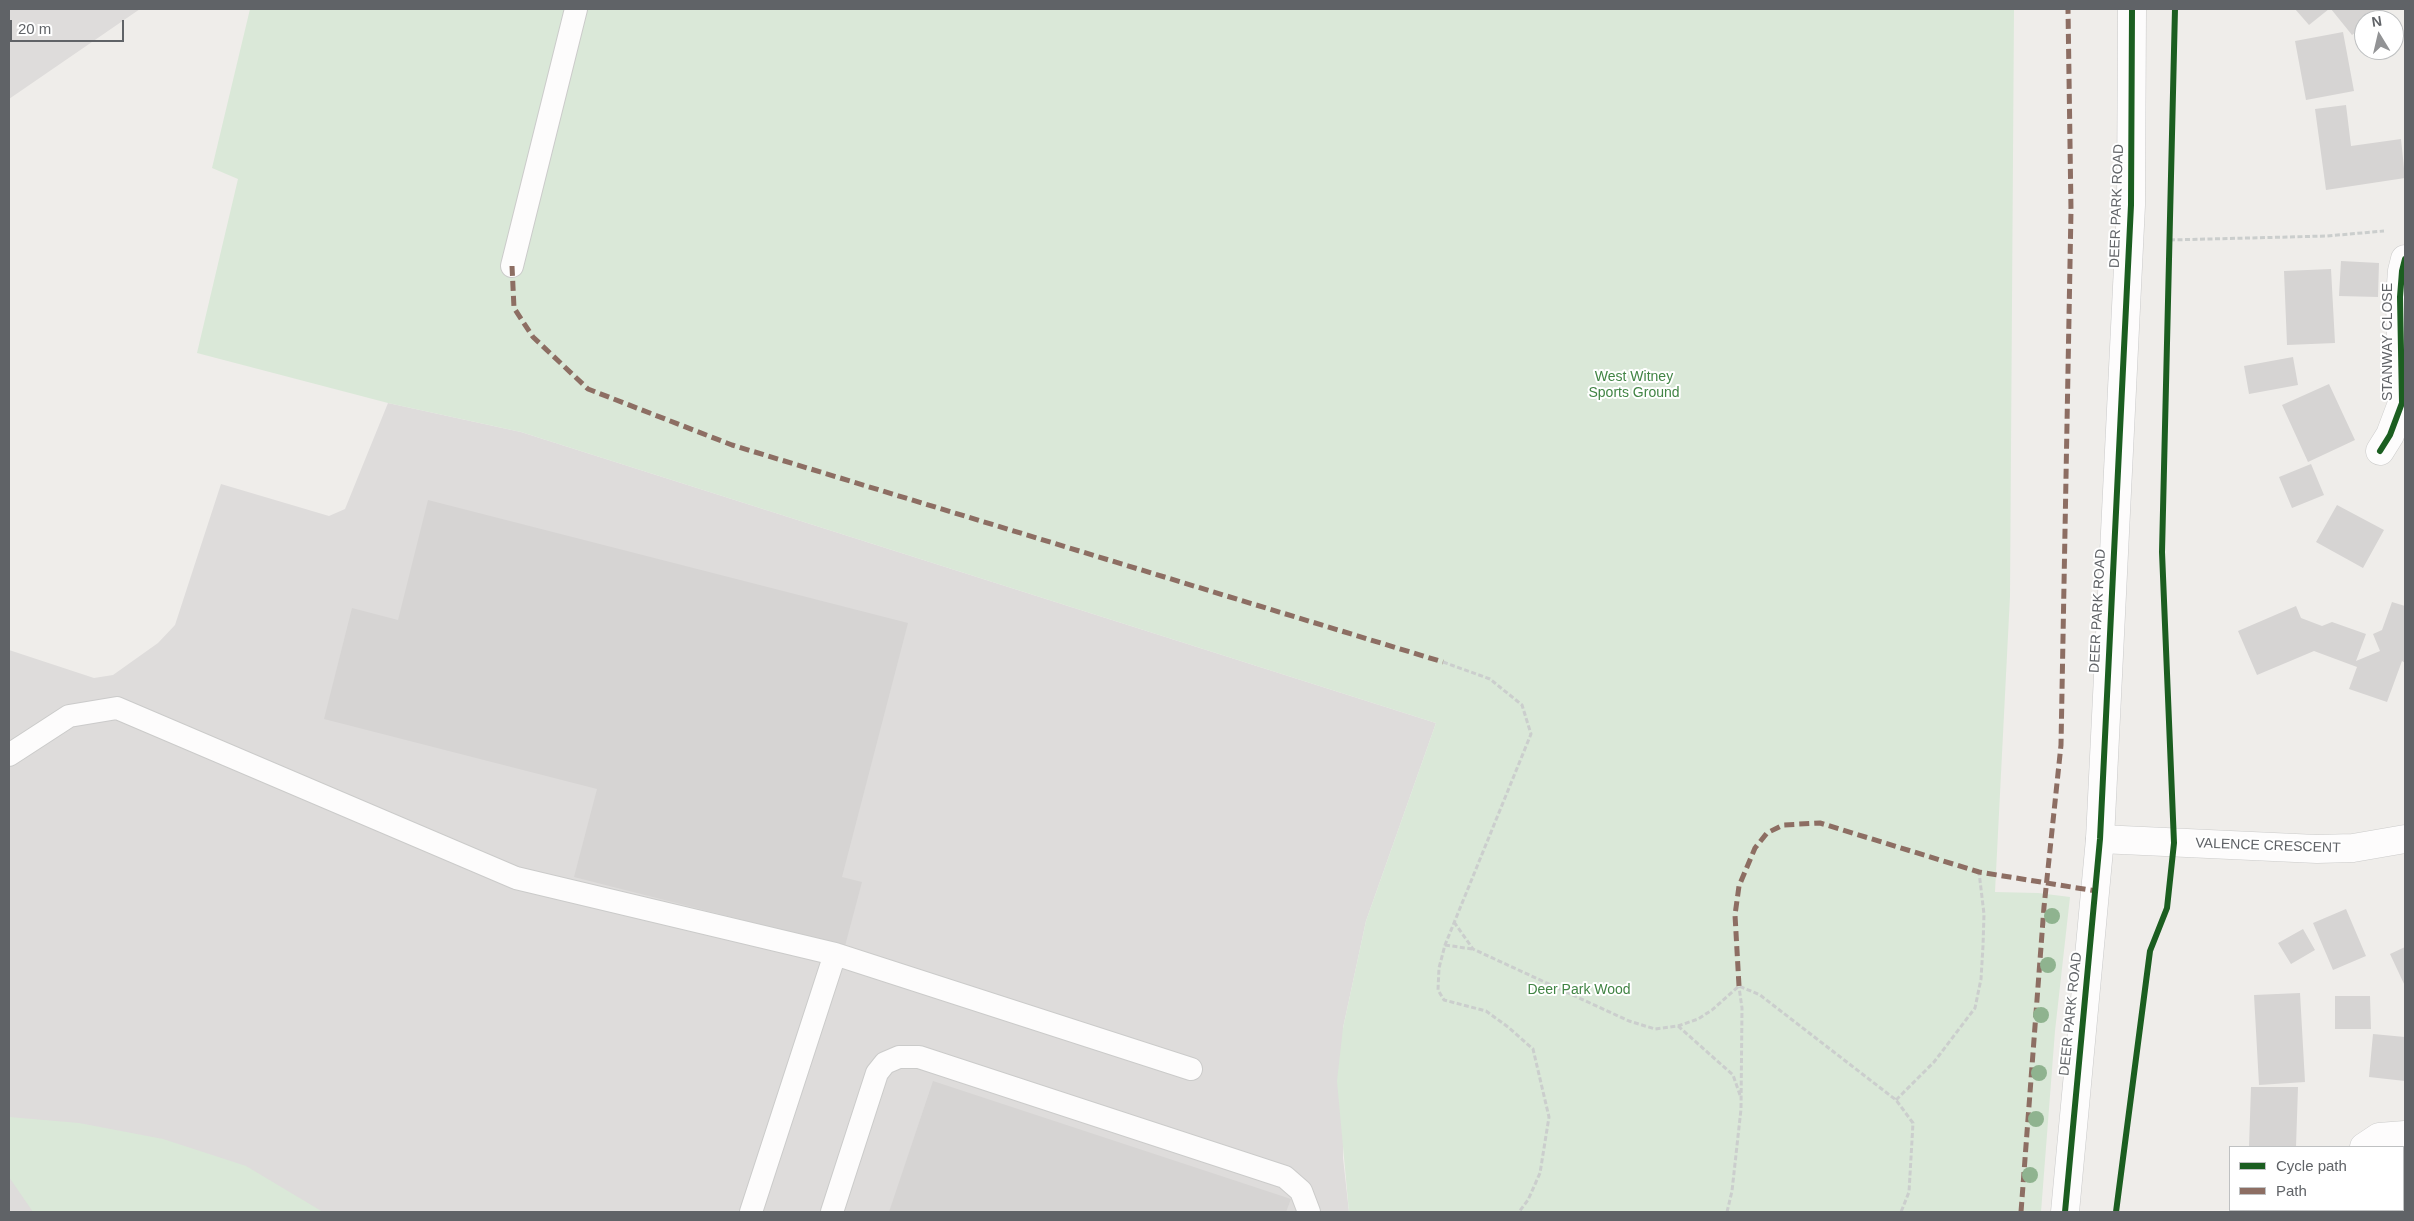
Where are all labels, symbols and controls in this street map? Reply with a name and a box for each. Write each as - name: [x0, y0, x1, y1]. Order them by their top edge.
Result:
- scale bar: [12, 10, 126, 42]
- north arrow: [2354, 10, 2404, 60]
- text: N: [2371, 12, 2383, 30]
- text: 20 m: [18, 20, 51, 37]
- street label: DEER PARK ROAD: [2106, 144, 2128, 268]
- street label: STANWAY CLOSE: [2380, 283, 2396, 401]
- park label: West Witney Sports Ground: [1588, 369, 1680, 402]
- street label: DEER PARK ROAD: [2086, 549, 2110, 673]
- street label: VALENCE CRESCENT: [2195, 835, 2341, 857]
- street label: DEER PARK ROAD: [2056, 951, 2086, 1077]
- park label: Deer Park Wood: [1527, 982, 1631, 998]
- legend: [2229, 1146, 2404, 1211]
- text: Cycle path: [2276, 1157, 2347, 1174]
- text: Path: [2276, 1182, 2307, 1199]

